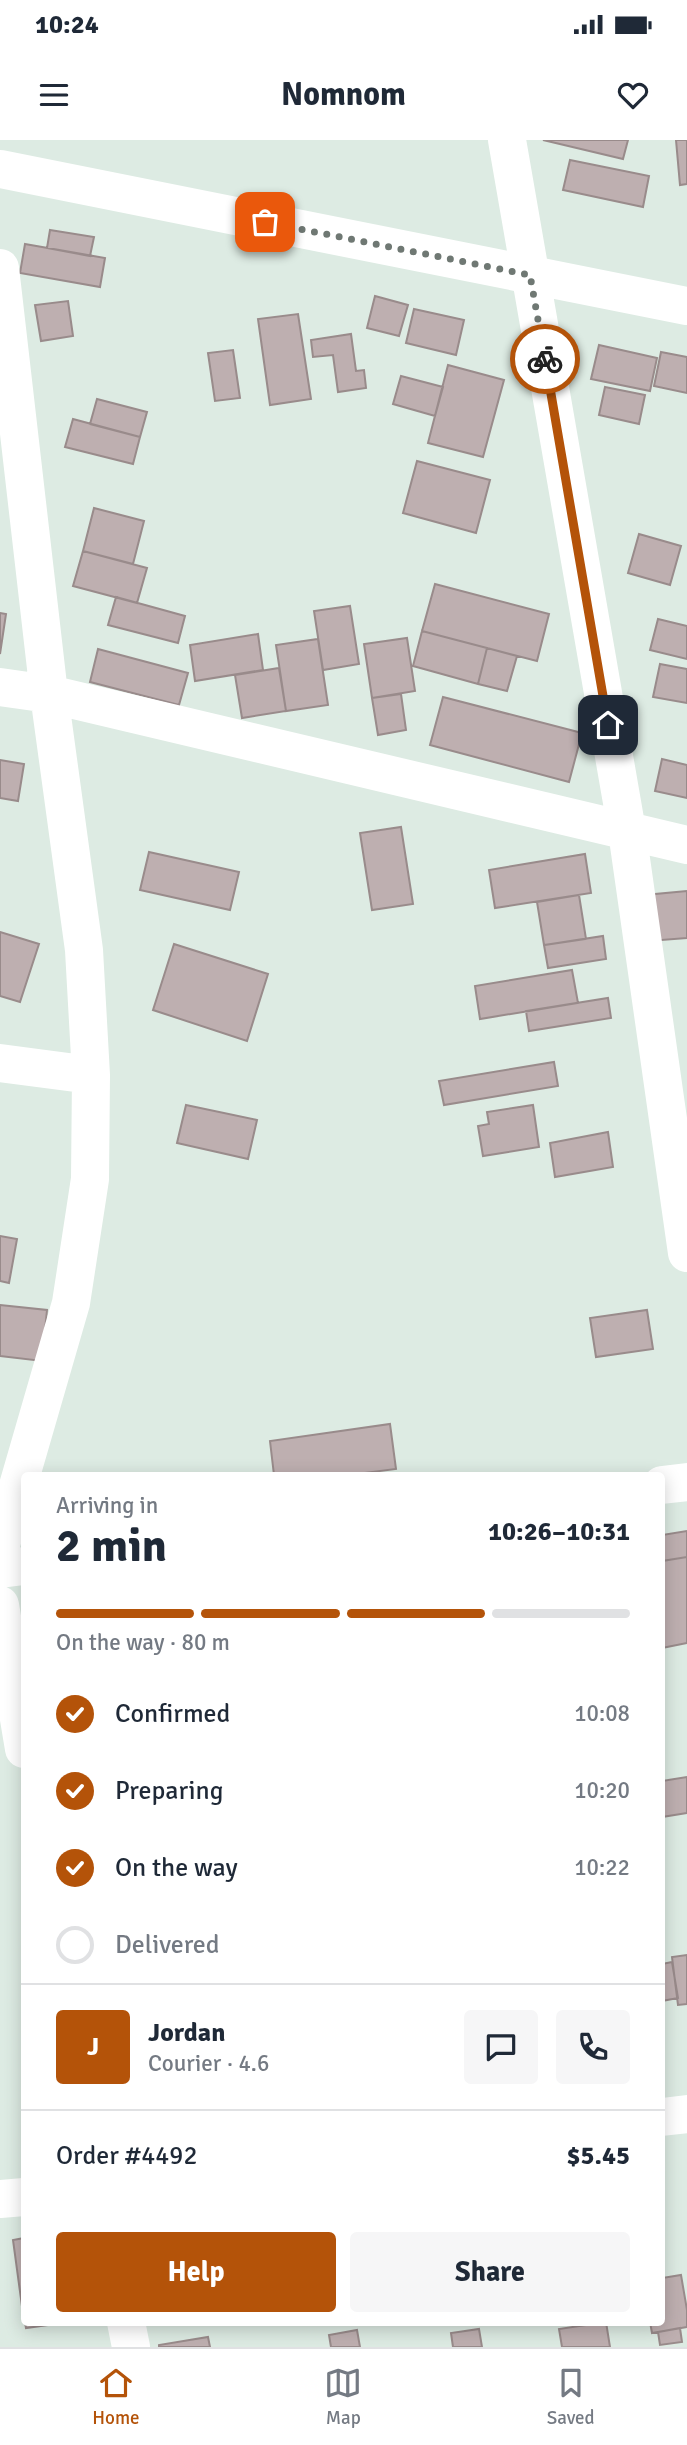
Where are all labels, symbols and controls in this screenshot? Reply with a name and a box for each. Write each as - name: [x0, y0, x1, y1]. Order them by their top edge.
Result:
- text: 10:24: [35, 9, 99, 41]
- text: Nomnom: [281, 75, 406, 114]
- icon: menu: [35, 76, 73, 114]
- icon: heart: [614, 76, 652, 114]
- pin: [235, 192, 295, 252]
- icon: bag: [246, 203, 284, 241]
- courier: [510, 324, 580, 394]
- icon: bike: [526, 340, 564, 378]
- pin: [578, 695, 638, 755]
- icon: home: [589, 706, 627, 744]
- text: Arriving in: [56, 1491, 158, 1520]
- text: 10:26–10:31: [488, 1516, 630, 1548]
- text: 2 min: [56, 1518, 167, 1574]
- text: On the way · 80 m: [56, 1628, 230, 1657]
- icon: check: [56, 1695, 94, 1733]
- text: Confirmed: [115, 1698, 230, 1730]
- text: 10:08: [574, 1699, 630, 1728]
- icon: check: [56, 1772, 94, 1810]
- text: Preparing: [115, 1775, 223, 1807]
- text: 10:20: [574, 1776, 630, 1805]
- icon: check: [56, 1849, 94, 1887]
- text: On the way: [115, 1852, 238, 1884]
- text: 10:22: [574, 1853, 630, 1882]
- text: Delivered: [115, 1929, 220, 1961]
- button: chat: [464, 2010, 538, 2084]
- button: phone: [556, 2010, 630, 2084]
- text: Jordan: [148, 2017, 225, 2049]
- text: J: [87, 2031, 99, 2063]
- text: Courier · 4.6: [148, 2049, 269, 2078]
- text: Order #4492: [56, 2140, 197, 2172]
- text: $5.45: [566, 2140, 630, 2172]
- button: Help: [56, 2232, 336, 2312]
- button: Share: [350, 2232, 630, 2312]
- tab: Home: [92, 2364, 140, 2430]
- tab: Map: [324, 2364, 362, 2430]
- tab: Saved: [547, 2364, 595, 2430]

